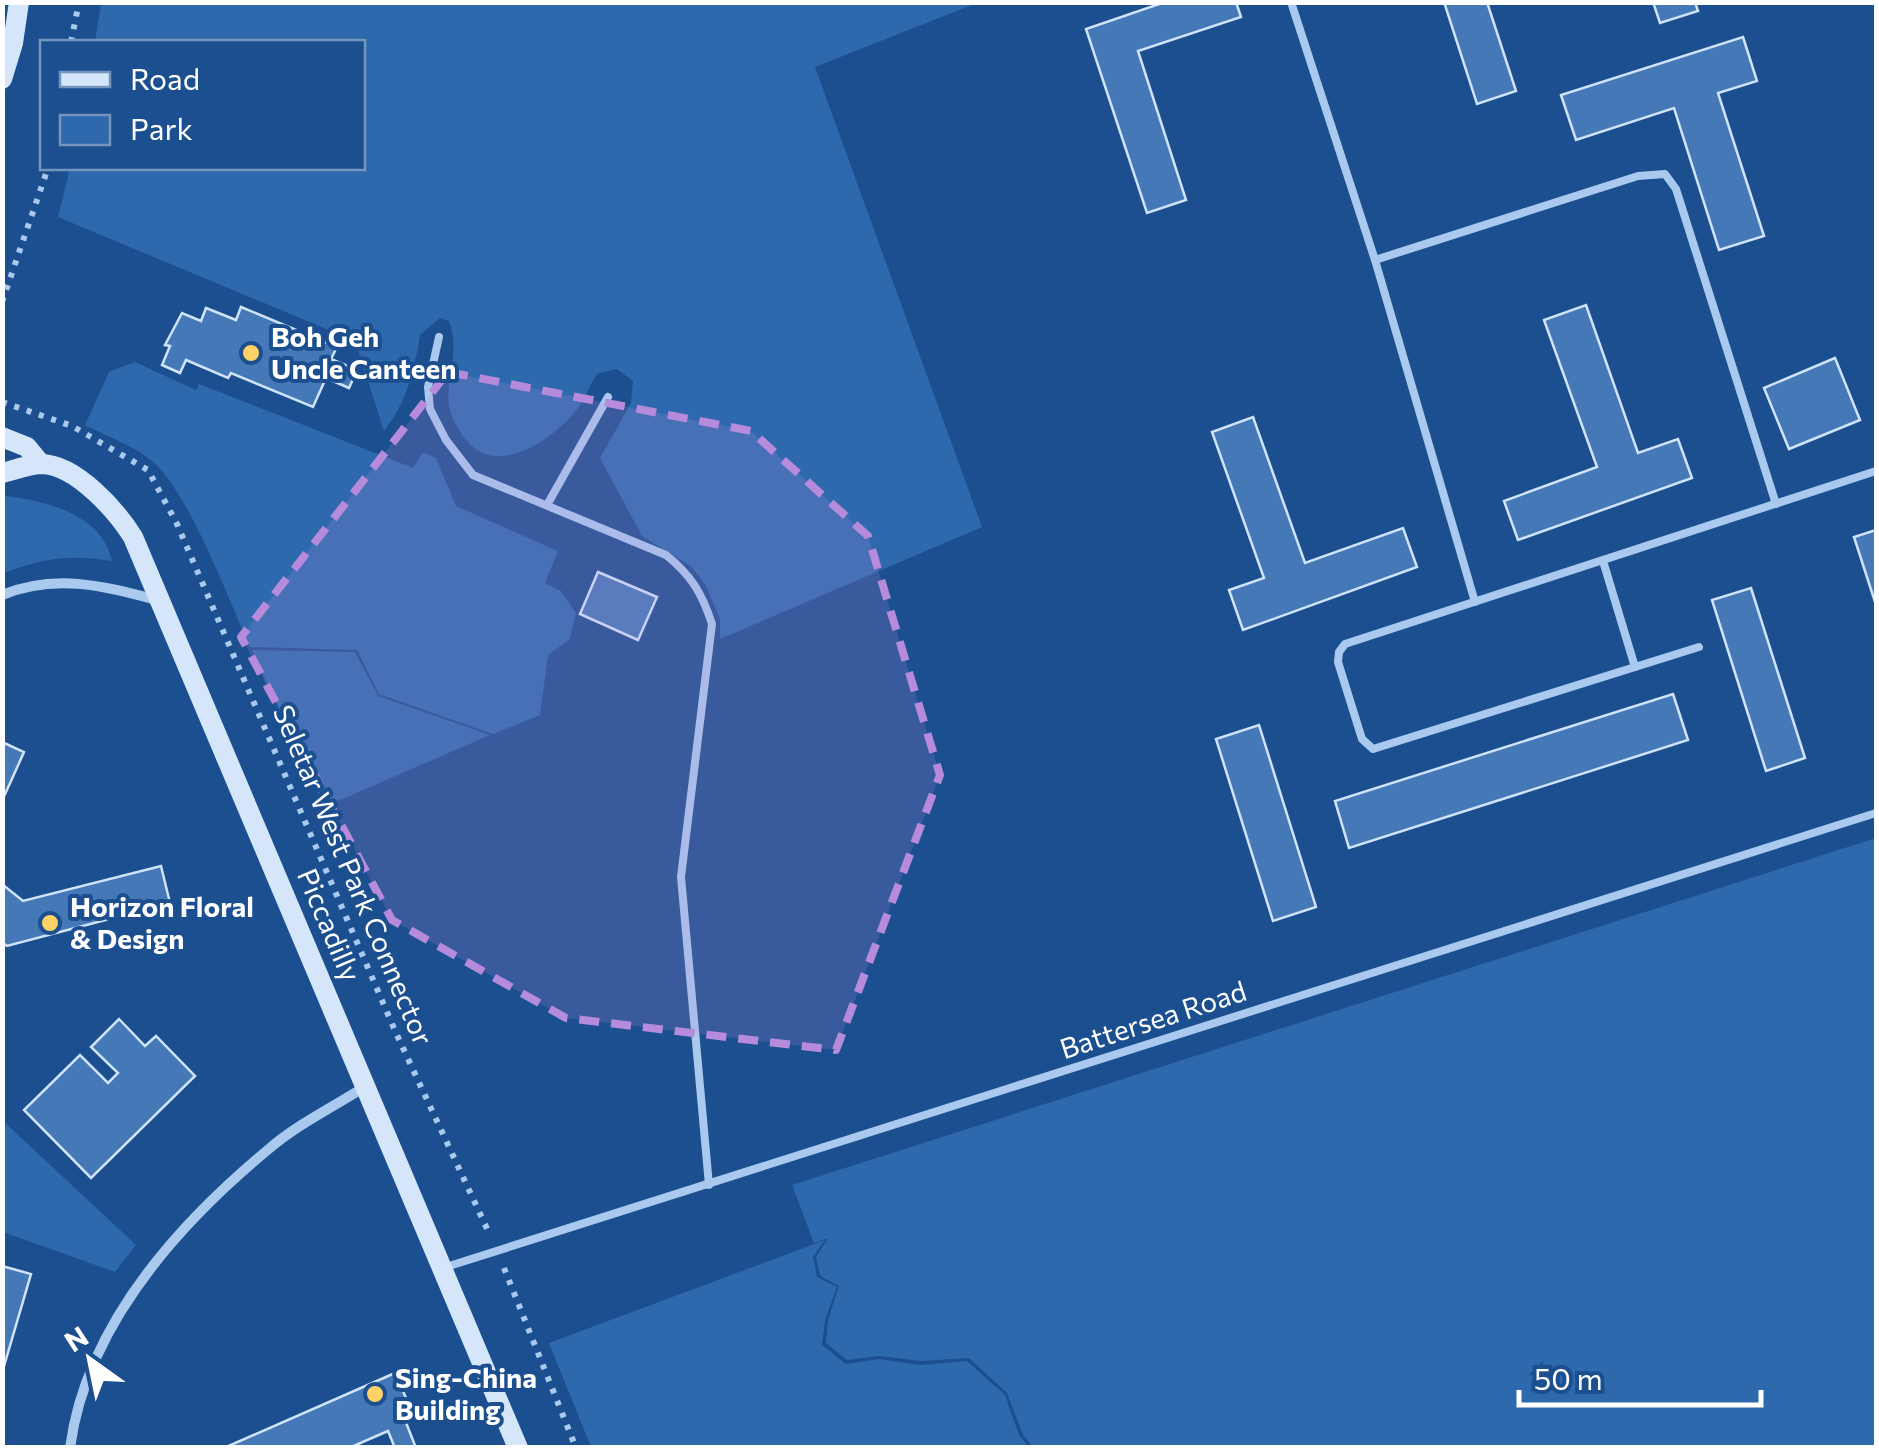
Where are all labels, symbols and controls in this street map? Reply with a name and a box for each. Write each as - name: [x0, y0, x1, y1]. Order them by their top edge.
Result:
- legend: [40, 40, 365, 170]
- text: Road: [130, 59, 200, 96]
- text: Park: [130, 109, 193, 146]
- place label: Boh Geh Uncle Canteen: [271, 319, 456, 385]
- marker: Boh Geh Uncle Canteen: [240, 342, 262, 364]
- street label: Seletar West Park Connector: [267, 699, 441, 1050]
- street label: Piccadilly: [291, 863, 369, 986]
- place label: Horizon Floral & Design: [70, 889, 254, 955]
- marker: Horizon Floral & Design: [39, 912, 61, 934]
- street label: Battersea Road: [1055, 973, 1250, 1065]
- north arrow: [40, 1310, 140, 1410]
- text: N: [58, 1318, 94, 1358]
- scale bar: [1519, 1345, 1762, 1407]
- text: 50 m: [1534, 1359, 1603, 1396]
- place label: Sing-China Building: [395, 1360, 537, 1426]
- marker: Sing-China Building: [364, 1383, 386, 1405]

